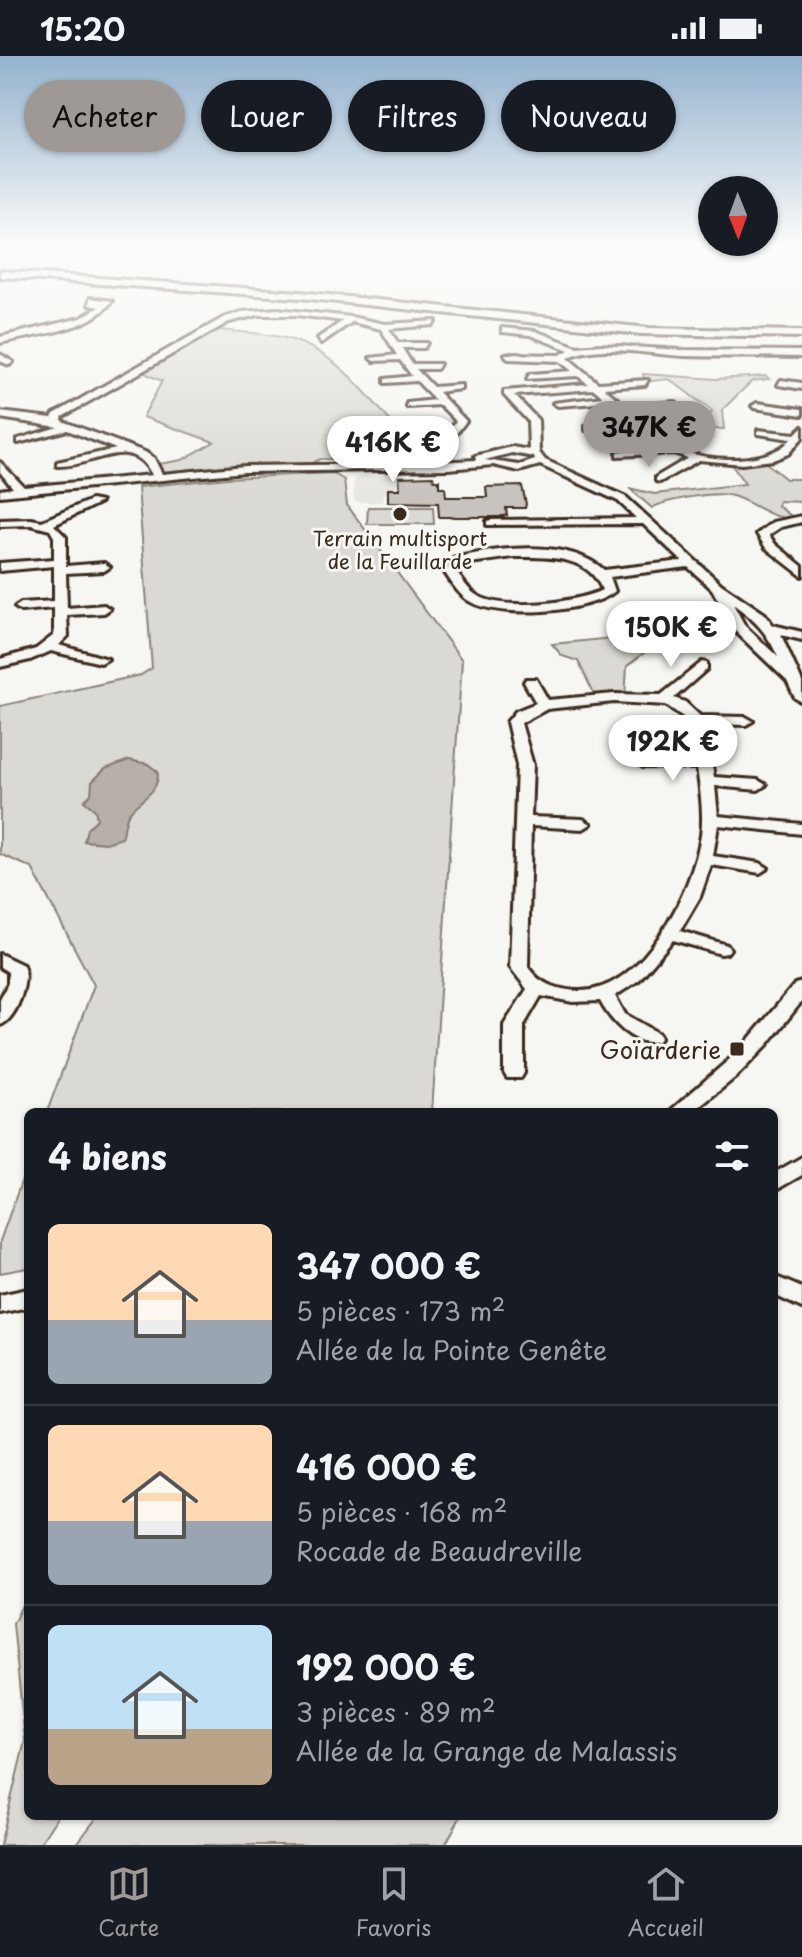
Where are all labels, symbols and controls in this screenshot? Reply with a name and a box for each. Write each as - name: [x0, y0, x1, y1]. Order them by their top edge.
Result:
- text: 15:20: [40, 6, 125, 51]
- chip: Acheter: [24, 80, 185, 152]
- chip: Louer: [201, 80, 332, 152]
- chip: Filtres: [348, 80, 485, 152]
- chip: Nouveau: [501, 80, 676, 152]
- north arrow: [698, 176, 778, 256]
- map controls: [698, 176, 778, 256]
- pin: 347K €: [584, 401, 714, 469]
- text: 347K €: [601, 407, 697, 446]
- pin: 416K €: [328, 416, 458, 484]
- text: 416K €: [345, 422, 441, 461]
- marker: Terrain multisport de la Feuillarde: [391, 505, 409, 523]
- place label: Terrain multisport de la Feuillarde: [313, 523, 487, 576]
- pin: 150K €: [606, 601, 736, 669]
- text: 150K €: [624, 607, 718, 646]
- pin: 192K €: [608, 715, 738, 783]
- text: 192K €: [626, 721, 720, 760]
- place label: Goïarderie: [600, 1031, 721, 1067]
- marker: Goïarderie: [728, 1040, 746, 1058]
- text: 4 biens: [48, 1130, 167, 1182]
- icon: filters: [710, 1134, 754, 1178]
- text: 347 000 €: [296, 1239, 481, 1291]
- icon: home: [112, 1256, 208, 1352]
- text: 5 pièces · 173 m²: [296, 1291, 505, 1330]
- text: Allée de la Pointe Genête: [296, 1330, 607, 1369]
- text: 416 000 €: [296, 1440, 477, 1492]
- icon: home: [112, 1457, 208, 1553]
- text: 5 pièces · 168 m²: [296, 1492, 507, 1531]
- text: Rocade de Beaudreville: [296, 1531, 582, 1570]
- text: 192 000 €: [296, 1640, 476, 1692]
- icon: home: [112, 1657, 208, 1753]
- text: 3 pièces · 89 m²: [296, 1692, 496, 1731]
- text: Allée de la Grange de Malassis: [296, 1731, 677, 1770]
- tab: Carte: [98, 1862, 159, 1943]
- tab: Favoris: [356, 1862, 431, 1943]
- tab: Accueil: [628, 1862, 704, 1943]

